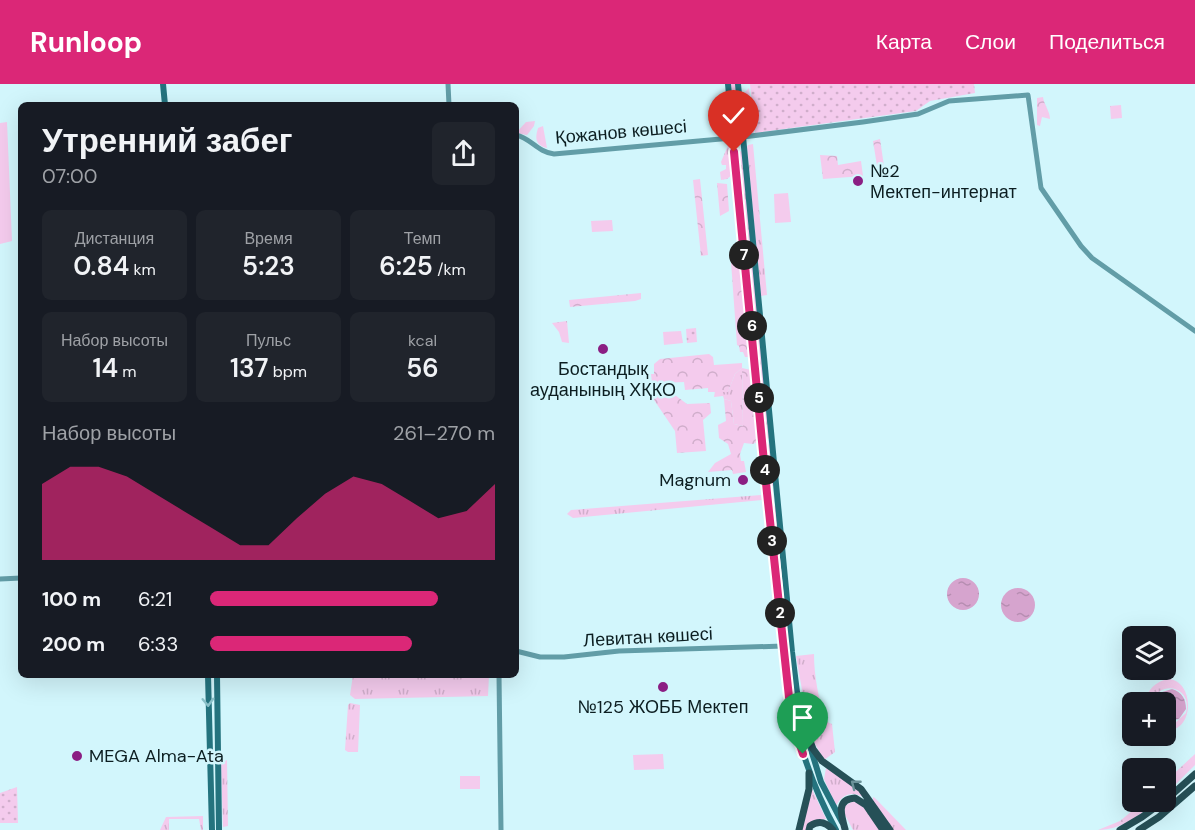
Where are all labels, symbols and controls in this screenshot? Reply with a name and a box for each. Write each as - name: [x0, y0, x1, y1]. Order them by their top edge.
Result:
- text: Runloop: [30, 24, 142, 61]
- text: Карта: [876, 28, 932, 56]
- text: Слои: [965, 28, 1016, 56]
- text: Поделиться: [1049, 28, 1165, 56]
- pin: [708, 90, 759, 152]
- icon: check: [717, 99, 750, 132]
- street label: Қожанов көшесі: [554, 114, 688, 150]
- text: Утренний забег: [42, 119, 293, 162]
- button: share: [432, 122, 495, 185]
- place label: №2 Мектеп-интернат: [870, 159, 1017, 204]
- text: 07:00: [42, 163, 97, 189]
- marker: №2 Мектеп-интернат: [851, 174, 865, 188]
- text: Дистанция: [75, 228, 154, 249]
- text: Время: [244, 228, 293, 249]
- text: Темп: [404, 228, 441, 249]
- pin: 7: [729, 240, 759, 270]
- text: 7: [740, 244, 748, 265]
- text: 0.84: [73, 249, 129, 283]
- text: 5:23: [242, 249, 295, 283]
- text: 6:25: [379, 249, 433, 283]
- text: km: [129, 259, 156, 280]
- text: /km: [433, 259, 466, 280]
- pin: 6: [737, 311, 767, 341]
- text: 6: [747, 315, 757, 336]
- text: Набор высоты: [61, 330, 168, 351]
- text: Пульс: [246, 330, 291, 351]
- text: kcal: [408, 330, 437, 351]
- marker: Бостандық ауданының ХҚКО: [596, 342, 610, 356]
- text: 14: [92, 351, 118, 385]
- text: 137: [230, 351, 268, 385]
- text: 56: [406, 351, 439, 385]
- place label: Бостандық ауданының ХҚКО: [530, 357, 676, 402]
- text: m: [118, 361, 137, 382]
- text: bpm: [268, 361, 307, 382]
- pin: 5: [744, 383, 774, 413]
- text: 5: [754, 387, 764, 408]
- text: Набор высоты: [42, 420, 176, 446]
- text: 261–270 m: [393, 420, 495, 446]
- pin: 4: [750, 455, 780, 485]
- text: 4: [760, 459, 770, 480]
- place label: Magnum: [659, 468, 731, 492]
- marker: Magnum: [736, 473, 750, 487]
- pin: 3: [757, 526, 787, 556]
- text: 3: [767, 530, 777, 551]
- text: 100 m: [42, 586, 101, 612]
- text: 6:21: [138, 586, 172, 612]
- pin: 2: [765, 598, 795, 628]
- text: 2: [775, 602, 785, 623]
- street label: Левитан көшесі: [583, 622, 713, 652]
- map controls: [1122, 626, 1176, 812]
- button: layers: [1122, 626, 1176, 680]
- text: 200 m: [42, 631, 105, 657]
- text: 6:33: [138, 631, 178, 657]
- marker: №125 ЖОББ Мектеп: [656, 680, 670, 694]
- pin: [777, 692, 828, 754]
- button: +: [1122, 692, 1176, 746]
- place label: №125 ЖОББ Мектеп: [578, 695, 748, 719]
- one-way arrow: [201, 698, 214, 707]
- icon: arrive: [786, 701, 819, 734]
- place label: MEGA Alma-Ata: [89, 744, 224, 768]
- marker: MEGA Alma-Ata: [70, 749, 84, 763]
- button: −: [1122, 758, 1176, 812]
- one-way arrow: [850, 781, 861, 792]

